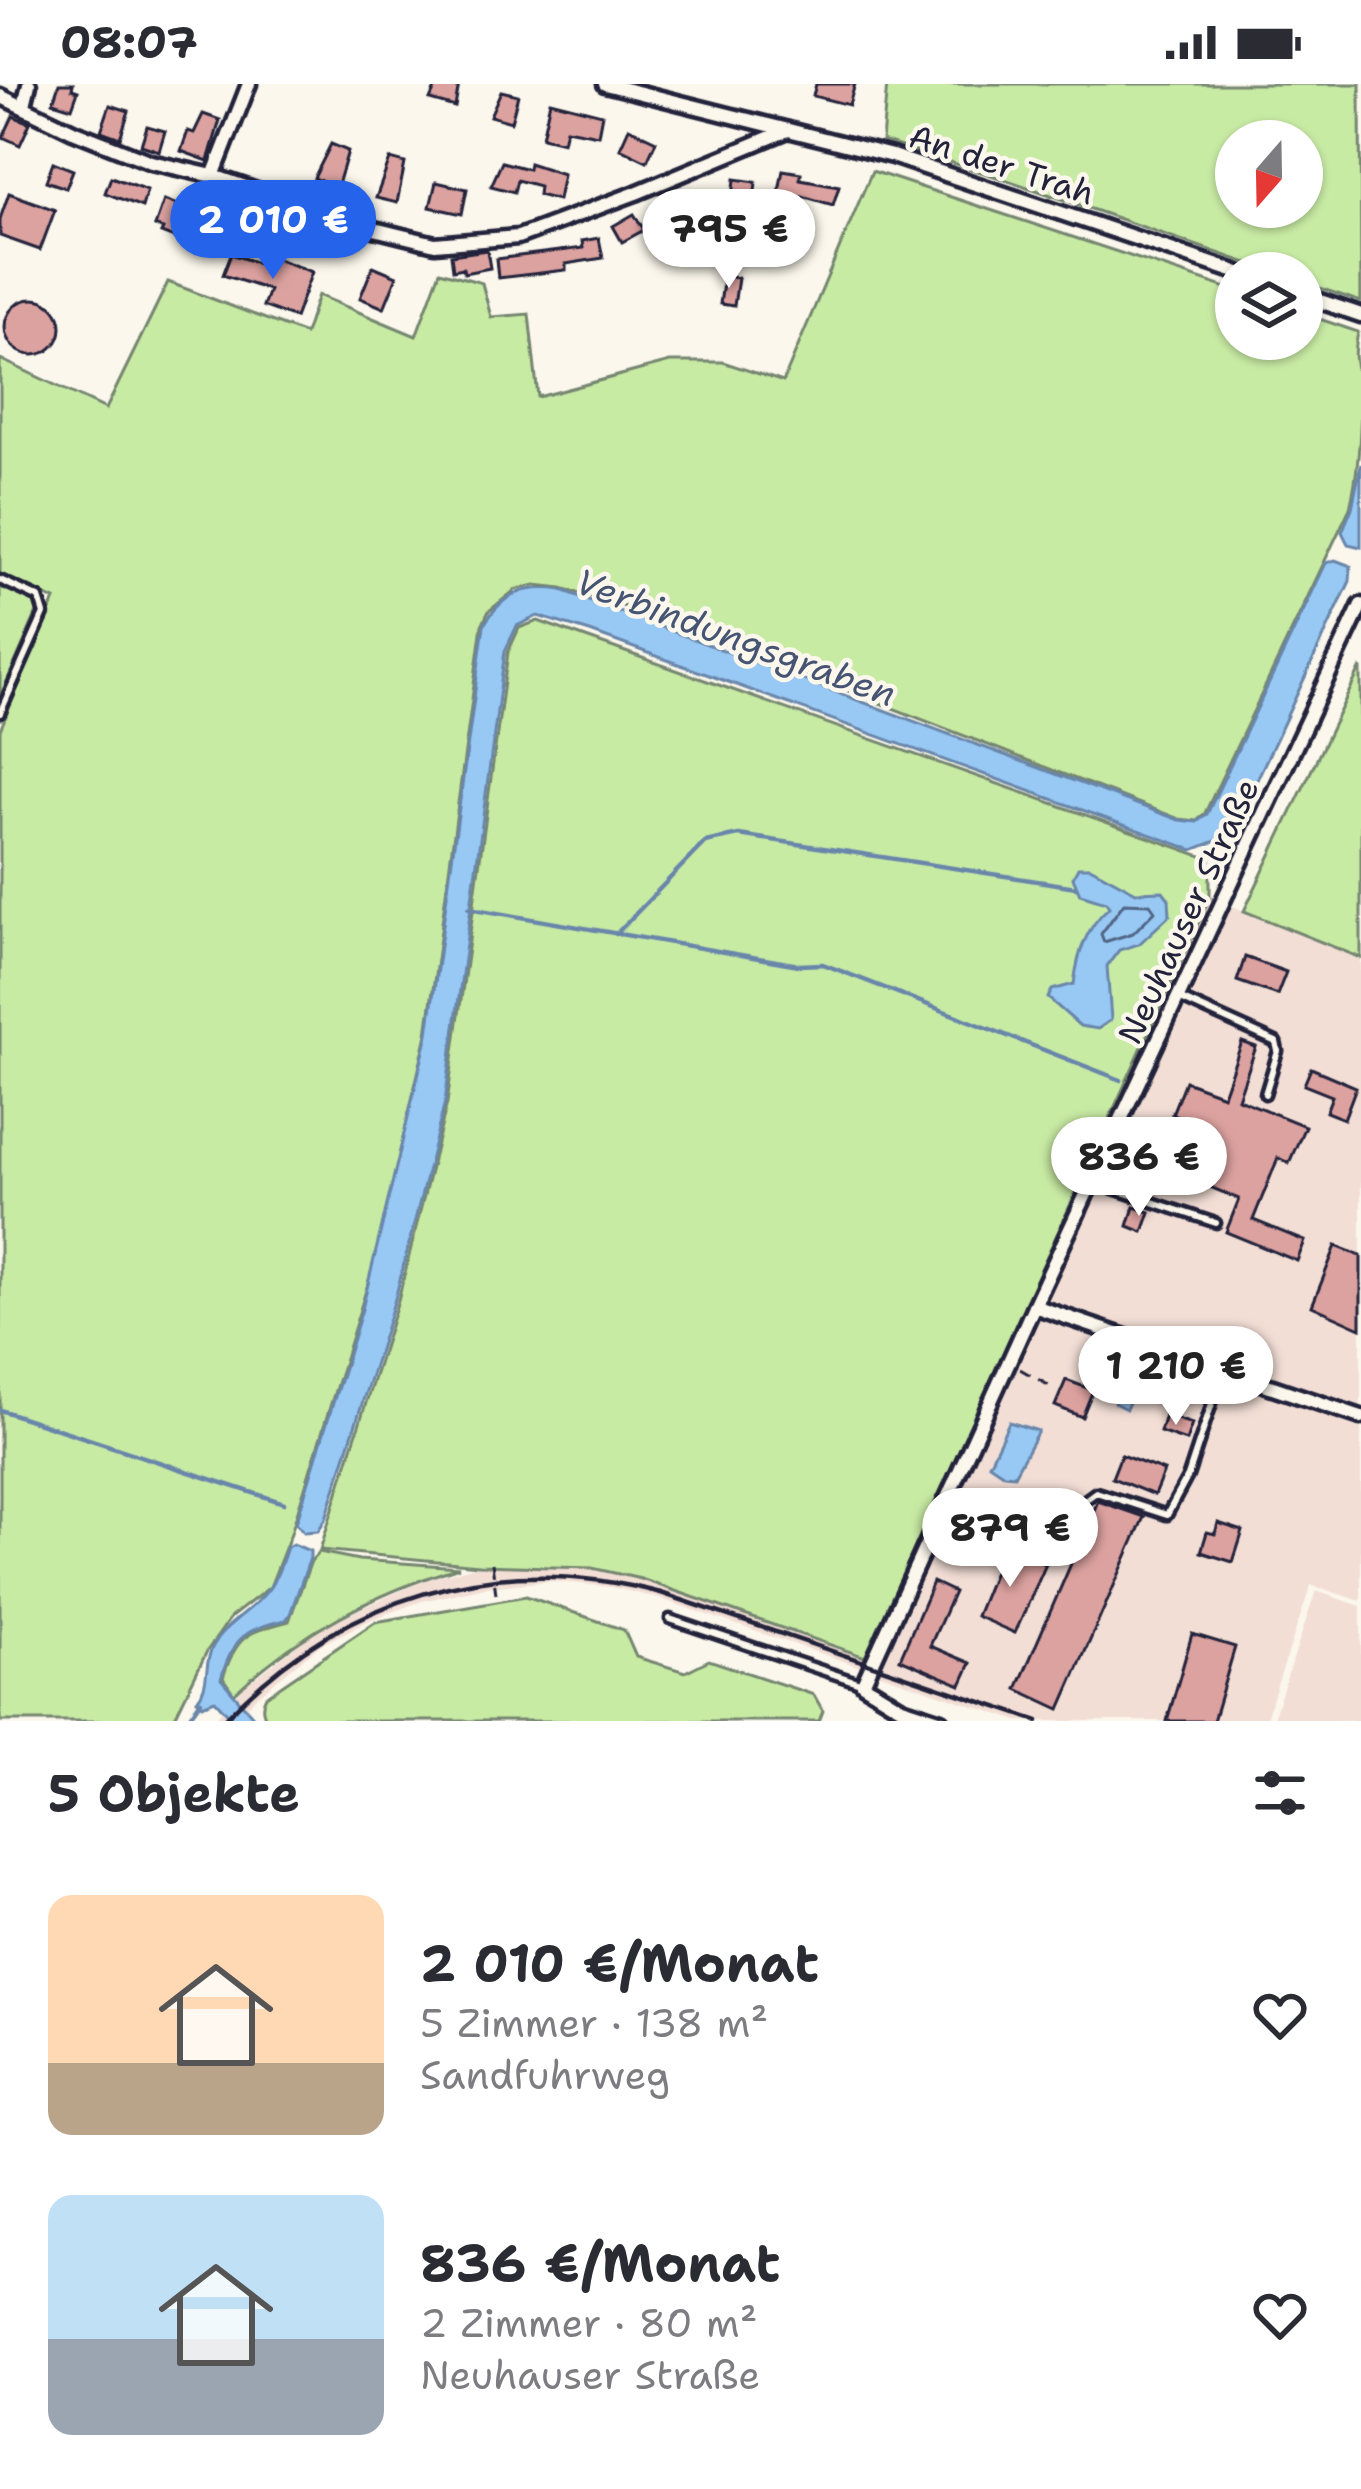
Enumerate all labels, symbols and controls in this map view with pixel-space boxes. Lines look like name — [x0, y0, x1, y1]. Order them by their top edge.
text: 08:07 — [60, 12, 198, 72]
street label: An der Trah — [903, 113, 1100, 216]
north arrow — [1215, 120, 1323, 228]
map controls — [1215, 120, 1323, 360]
pin: 2 010 € — [162, 180, 384, 282]
pin: 795 € — [645, 189, 813, 291]
text: 2 010 € — [197, 193, 349, 245]
text: 795 € — [669, 202, 789, 254]
button: layers — [1215, 252, 1323, 360]
water label: Verbindungsgraben — [569, 557, 903, 718]
street label: Neuhauser Straße — [1107, 771, 1270, 1051]
pin: 836 € — [1055, 1117, 1223, 1219]
text: 836 € — [1078, 1130, 1200, 1182]
pin: 1 210 € — [1065, 1326, 1287, 1428]
text: 1 210 € — [1105, 1339, 1247, 1391]
pin: 879 € — [926, 1488, 1094, 1590]
text: 879 € — [949, 1501, 1071, 1553]
text: 5 Objekte — [48, 1759, 300, 1827]
icon: filters — [1247, 1760, 1313, 1826]
text: 2 010 €/Monat — [420, 1929, 819, 1997]
icon: home — [144, 1943, 288, 2087]
icon: heart — [1247, 1982, 1313, 2048]
text: 5 Zimmer · 138 m² — [420, 1997, 768, 2049]
text: Sandfuhrweg — [420, 2049, 670, 2101]
text: 836 €/Monat — [420, 2229, 780, 2297]
icon: home — [144, 2243, 288, 2387]
icon: heart — [1247, 2282, 1313, 2348]
text: 2 Zimmer · 80 m² — [420, 2297, 757, 2349]
text: Neuhauser Straße — [420, 2349, 760, 2401]

